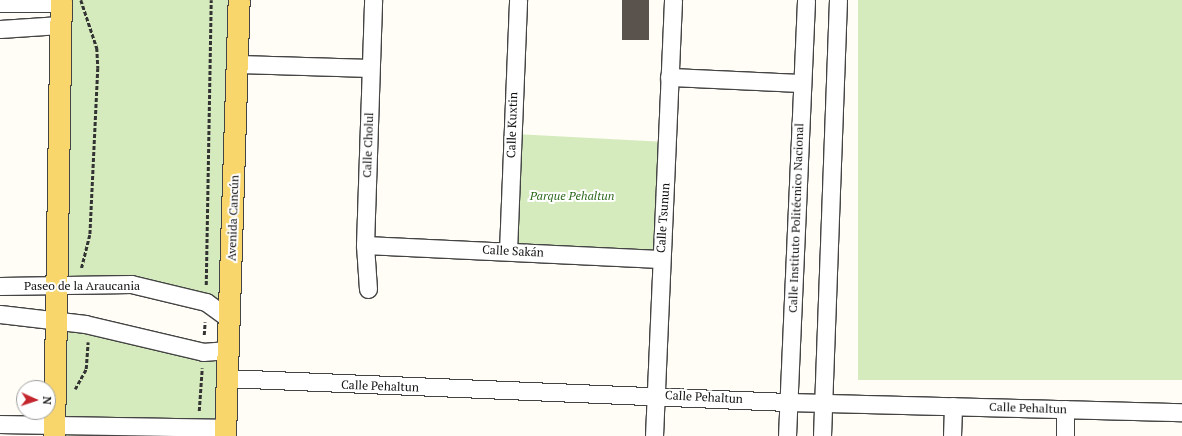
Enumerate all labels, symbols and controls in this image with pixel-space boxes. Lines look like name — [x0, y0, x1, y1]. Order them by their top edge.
street label: Calle Kuxtin — [504, 92, 520, 158]
street label: Calle Cholul — [360, 112, 376, 178]
street label: Calle Instituto Politécnico Nacional — [785, 123, 807, 313]
street label: Avenida Cancún — [224, 175, 242, 261]
street label: Calle Tsunun — [653, 182, 673, 254]
park label: Parque Pehaltun — [530, 189, 614, 203]
street label: Calle Sakán — [482, 242, 544, 260]
street label: Paseo de la Araucania — [24, 279, 140, 293]
street label: Calle Pehaltun — [341, 377, 419, 395]
north arrow — [16, 380, 56, 420]
street label: Calle Pehaltun — [665, 388, 743, 406]
text: N — [40, 396, 54, 405]
street label: Calle Pehaltun — [989, 399, 1067, 417]

